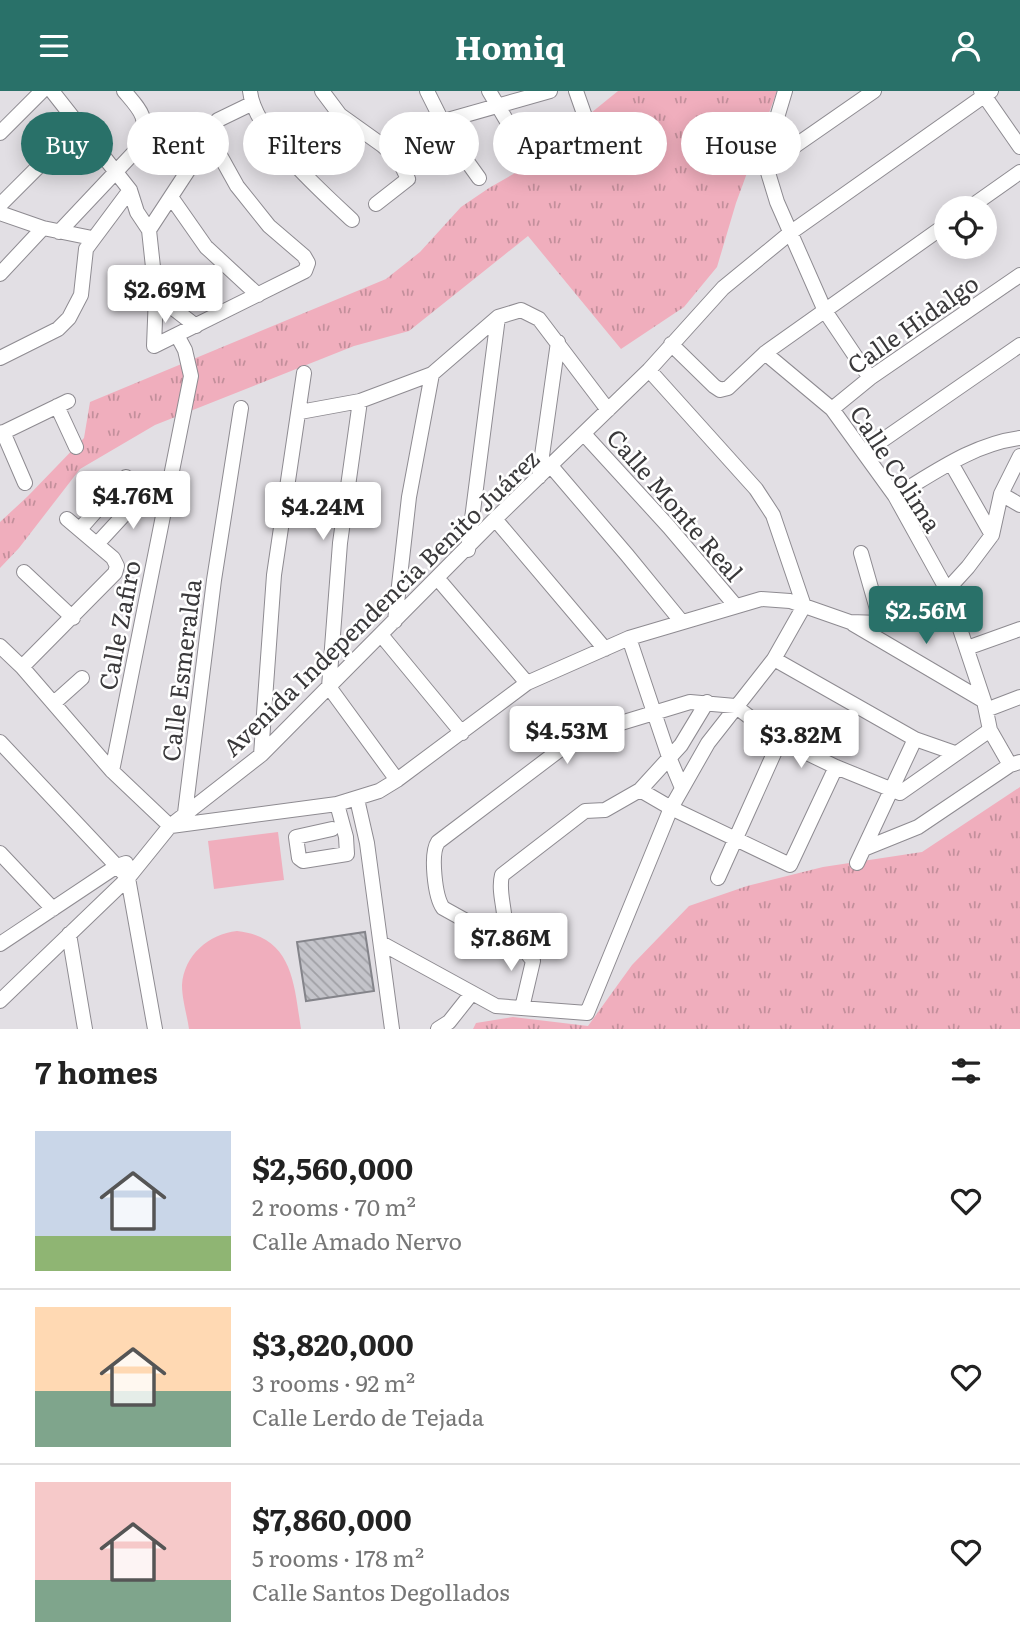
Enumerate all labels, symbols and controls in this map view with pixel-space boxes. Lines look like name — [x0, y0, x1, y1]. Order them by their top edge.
text: Homiq — [455, 22, 565, 70]
icon: menu — [35, 27, 73, 65]
icon: person — [947, 27, 985, 65]
chip: Buy — [21, 112, 113, 175]
chip: Rent — [127, 112, 229, 175]
chip: Filters — [243, 112, 365, 175]
chip: New — [379, 112, 479, 175]
chip: Apartment — [493, 112, 667, 175]
chip: House — [681, 112, 801, 175]
map controls — [934, 196, 997, 259]
button: locate — [934, 196, 997, 259]
pin: $2.69M — [108, 265, 222, 325]
street label: Calle Hidalgo — [839, 265, 985, 381]
text: $2.69M — [124, 271, 206, 305]
street label: Calle Colima — [843, 398, 951, 539]
street label: Calle Monte Real — [600, 420, 752, 588]
street label: Avenida Independencia Benito Juárez — [214, 441, 546, 763]
pin: $4.76M — [76, 471, 190, 531]
text: $4.76M — [92, 477, 174, 511]
pin: $4.24M — [266, 483, 380, 542]
text: $4.24M — [281, 488, 365, 522]
street label: Calle Zafiro — [88, 557, 148, 693]
street label: Calle Esmeralda — [151, 577, 209, 763]
pin: $2.56M — [869, 587, 983, 646]
text: $2.56M — [885, 592, 967, 626]
pin: $4.53M — [510, 707, 624, 766]
pin: $3.82M — [744, 711, 858, 770]
text: $4.53M — [526, 712, 608, 746]
text: $3.82M — [760, 716, 842, 750]
pin: $7.86M — [454, 913, 568, 973]
text: $7.86M — [470, 919, 552, 953]
text: 7 homes — [35, 1049, 158, 1093]
icon: filters — [947, 1052, 985, 1090]
text: $2,560,000 — [252, 1145, 413, 1189]
icon: home — [91, 1159, 175, 1243]
icon: heart — [947, 1182, 985, 1220]
text: 2 rooms · 70 m² — [252, 1189, 416, 1223]
text: Calle Amado Nervo — [252, 1223, 462, 1257]
text: $3,820,000 — [252, 1321, 414, 1365]
icon: home — [91, 1335, 175, 1419]
icon: heart — [947, 1358, 985, 1396]
text: 3 rooms · 92 m² — [252, 1365, 415, 1399]
text: Calle Lerdo de Tejada — [252, 1399, 484, 1433]
text: $7,860,000 — [252, 1496, 412, 1540]
icon: home — [91, 1510, 175, 1594]
icon: heart — [947, 1533, 985, 1571]
text: 5 rooms · 178 m² — [252, 1540, 424, 1574]
text: Calle Santos Degollados — [252, 1574, 510, 1608]

